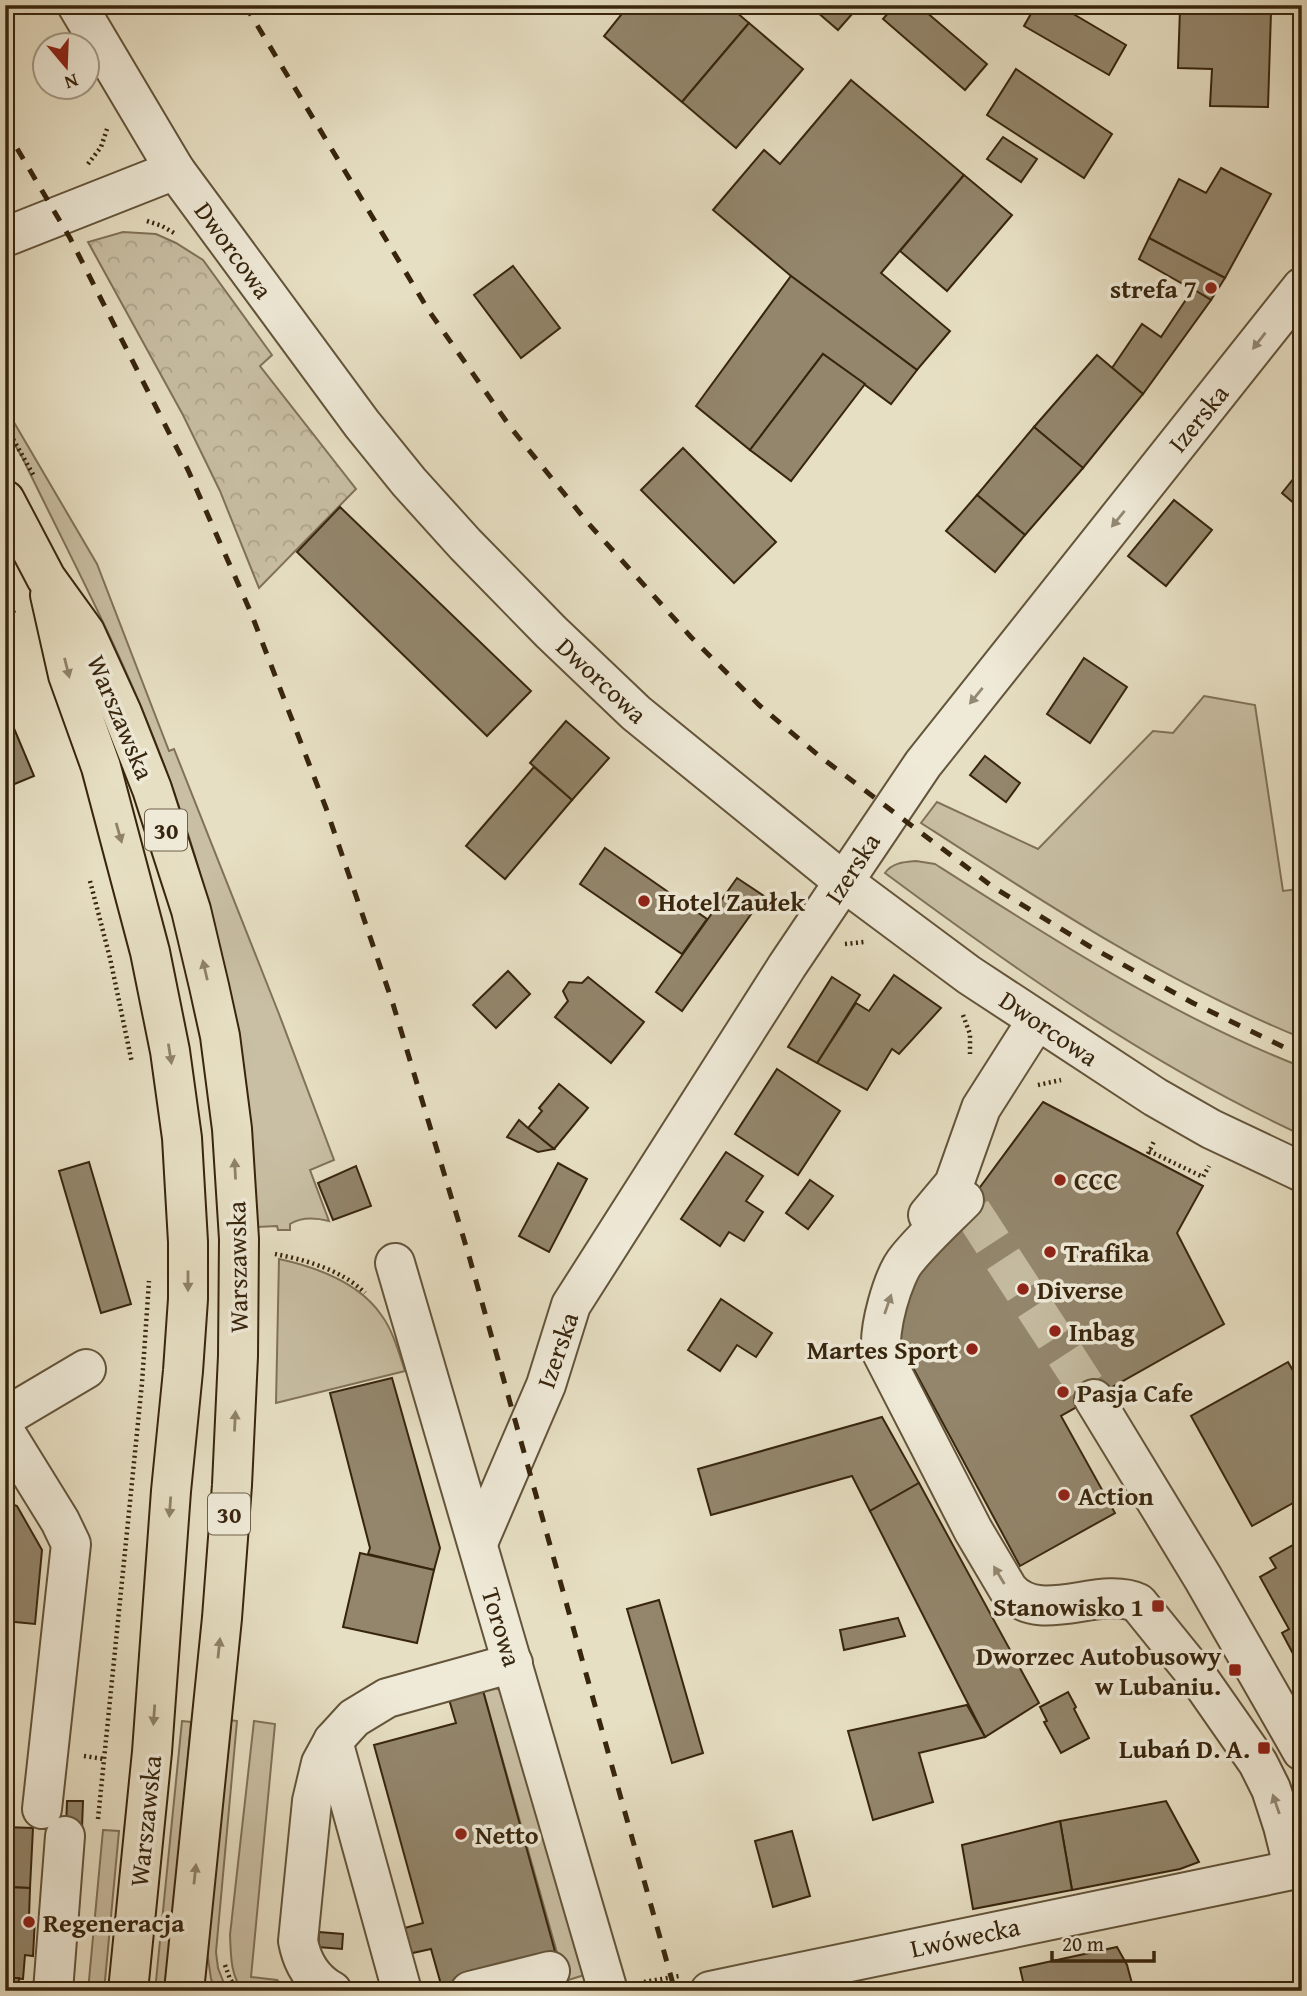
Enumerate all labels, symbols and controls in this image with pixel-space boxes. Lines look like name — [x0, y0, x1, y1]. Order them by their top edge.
north arrow — [32, 32, 102, 102]
text: N — [61, 67, 82, 97]
street label: Dworcowa — [185, 193, 283, 307]
place label: strefa 7 — [1110, 269, 1197, 308]
marker: strefa 7 — [1203, 280, 1219, 296]
one-way arrow — [1252, 331, 1267, 349]
street label: Izerska — [1158, 375, 1238, 461]
one-way arrow — [1110, 509, 1125, 527]
street label: Dworcowa — [548, 627, 657, 733]
street label: Warszawska — [77, 649, 165, 786]
one-way arrow — [62, 657, 73, 679]
one-way arrow — [968, 687, 983, 705]
road number: 30 — [145, 810, 187, 850]
one-way arrow — [115, 822, 125, 843]
street label: Izerska — [814, 824, 890, 911]
place label: Hotel Zaułek — [658, 882, 805, 921]
marker: Hotel Zaułek — [636, 893, 652, 909]
one-way arrow — [199, 959, 210, 981]
street label: Dworcowa — [992, 980, 1107, 1076]
one-way arrow — [165, 1043, 176, 1065]
one-way arrow — [229, 1158, 240, 1180]
place label: CCC — [1074, 1161, 1118, 1200]
marker: CCC — [1052, 1172, 1068, 1188]
street label: Warszawska — [216, 1200, 258, 1333]
place label: Trafika — [1064, 1233, 1150, 1272]
marker: Trafika — [1042, 1244, 1058, 1260]
one-way arrow — [182, 1270, 194, 1292]
place label: Diverse — [1037, 1270, 1124, 1309]
marker: Diverse — [1015, 1281, 1031, 1297]
one-way arrow — [883, 1294, 894, 1315]
street label: Izerska — [526, 1306, 588, 1393]
place label: Inbag — [1069, 1312, 1135, 1351]
marker: Inbag — [1047, 1323, 1063, 1339]
place label: Martes Sport — [807, 1330, 958, 1369]
marker: Martes Sport — [964, 1341, 980, 1357]
place label: Pasja Cafe — [1077, 1373, 1194, 1412]
marker: Pasja Cafe — [1055, 1384, 1071, 1400]
one-way arrow — [229, 1410, 240, 1432]
place label: Action — [1078, 1476, 1154, 1515]
marker: Action — [1056, 1487, 1072, 1503]
road number: 30 — [208, 1494, 250, 1534]
one-way arrow — [164, 1497, 175, 1519]
one-way arrow — [993, 1565, 1005, 1584]
street label: Torowa — [472, 1583, 533, 1672]
place label: Stanowisko 1 — [993, 1587, 1144, 1626]
marker: Stanowisko 1 — [1150, 1598, 1166, 1614]
place label: Dworzec Autobusowy w Lubaniu. — [976, 1636, 1222, 1705]
one-way arrow — [214, 1637, 225, 1659]
marker: Dworzec Autobusowy w Lubaniu. — [1227, 1662, 1243, 1678]
one-way arrow — [149, 1704, 160, 1726]
place label: Lubań D. A. — [1119, 1729, 1250, 1768]
marker: Lubań D. A. — [1256, 1740, 1272, 1756]
street label: Warszawska — [119, 1753, 171, 1889]
one-way arrow — [1270, 1793, 1281, 1814]
place label: Netto — [475, 1815, 539, 1854]
marker: Netto — [453, 1826, 469, 1842]
one-way arrow — [190, 1863, 201, 1885]
place label: Regeneracja — [43, 1903, 185, 1942]
street label: Lwówecka — [907, 1906, 1024, 1968]
marker: Regeneracja — [21, 1914, 37, 1930]
scale bar — [1052, 1919, 1153, 1963]
text: 20 m — [1062, 1928, 1104, 1959]

